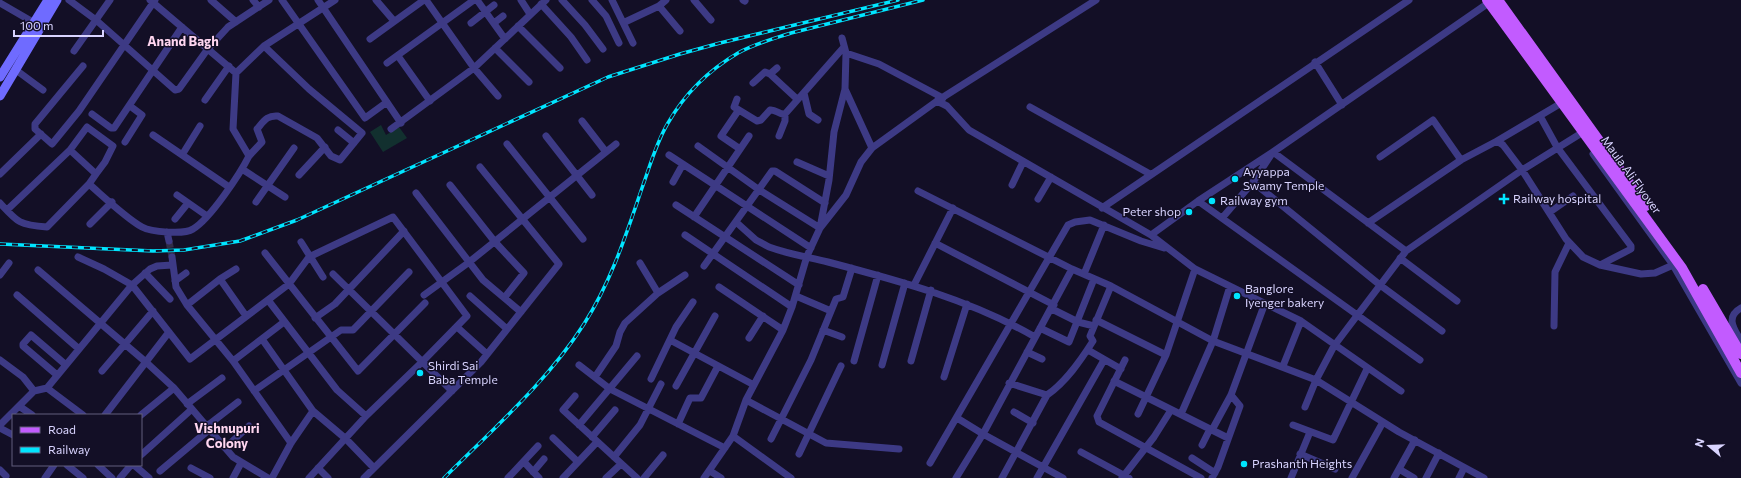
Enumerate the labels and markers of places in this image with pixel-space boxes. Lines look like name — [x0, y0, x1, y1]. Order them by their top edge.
place label: Ayyappa Swamy Temple — [1243, 164, 1324, 192]
marker: Ayyappa Swamy Temple — [1230, 174, 1240, 184]
place label: Railway hospital — [1513, 191, 1601, 205]
place label: Railway gym — [1220, 193, 1288, 207]
marker: Railway hospital — [1498, 193, 1510, 205]
marker: Railway gym — [1207, 196, 1217, 206]
place label: Peter shop — [1123, 204, 1181, 218]
marker: Peter shop — [1184, 207, 1194, 217]
place label: Banglore Iyenger bakery — [1245, 281, 1324, 309]
marker: Banglore Iyenger bakery — [1232, 291, 1242, 301]
place label: Shirdi Sai Baba Temple — [428, 358, 498, 386]
marker: Shirdi Sai Baba Temple — [415, 368, 425, 378]
place label: Prashanth Heights — [1252, 456, 1352, 470]
marker: Prashanth Heights — [1239, 459, 1249, 469]

